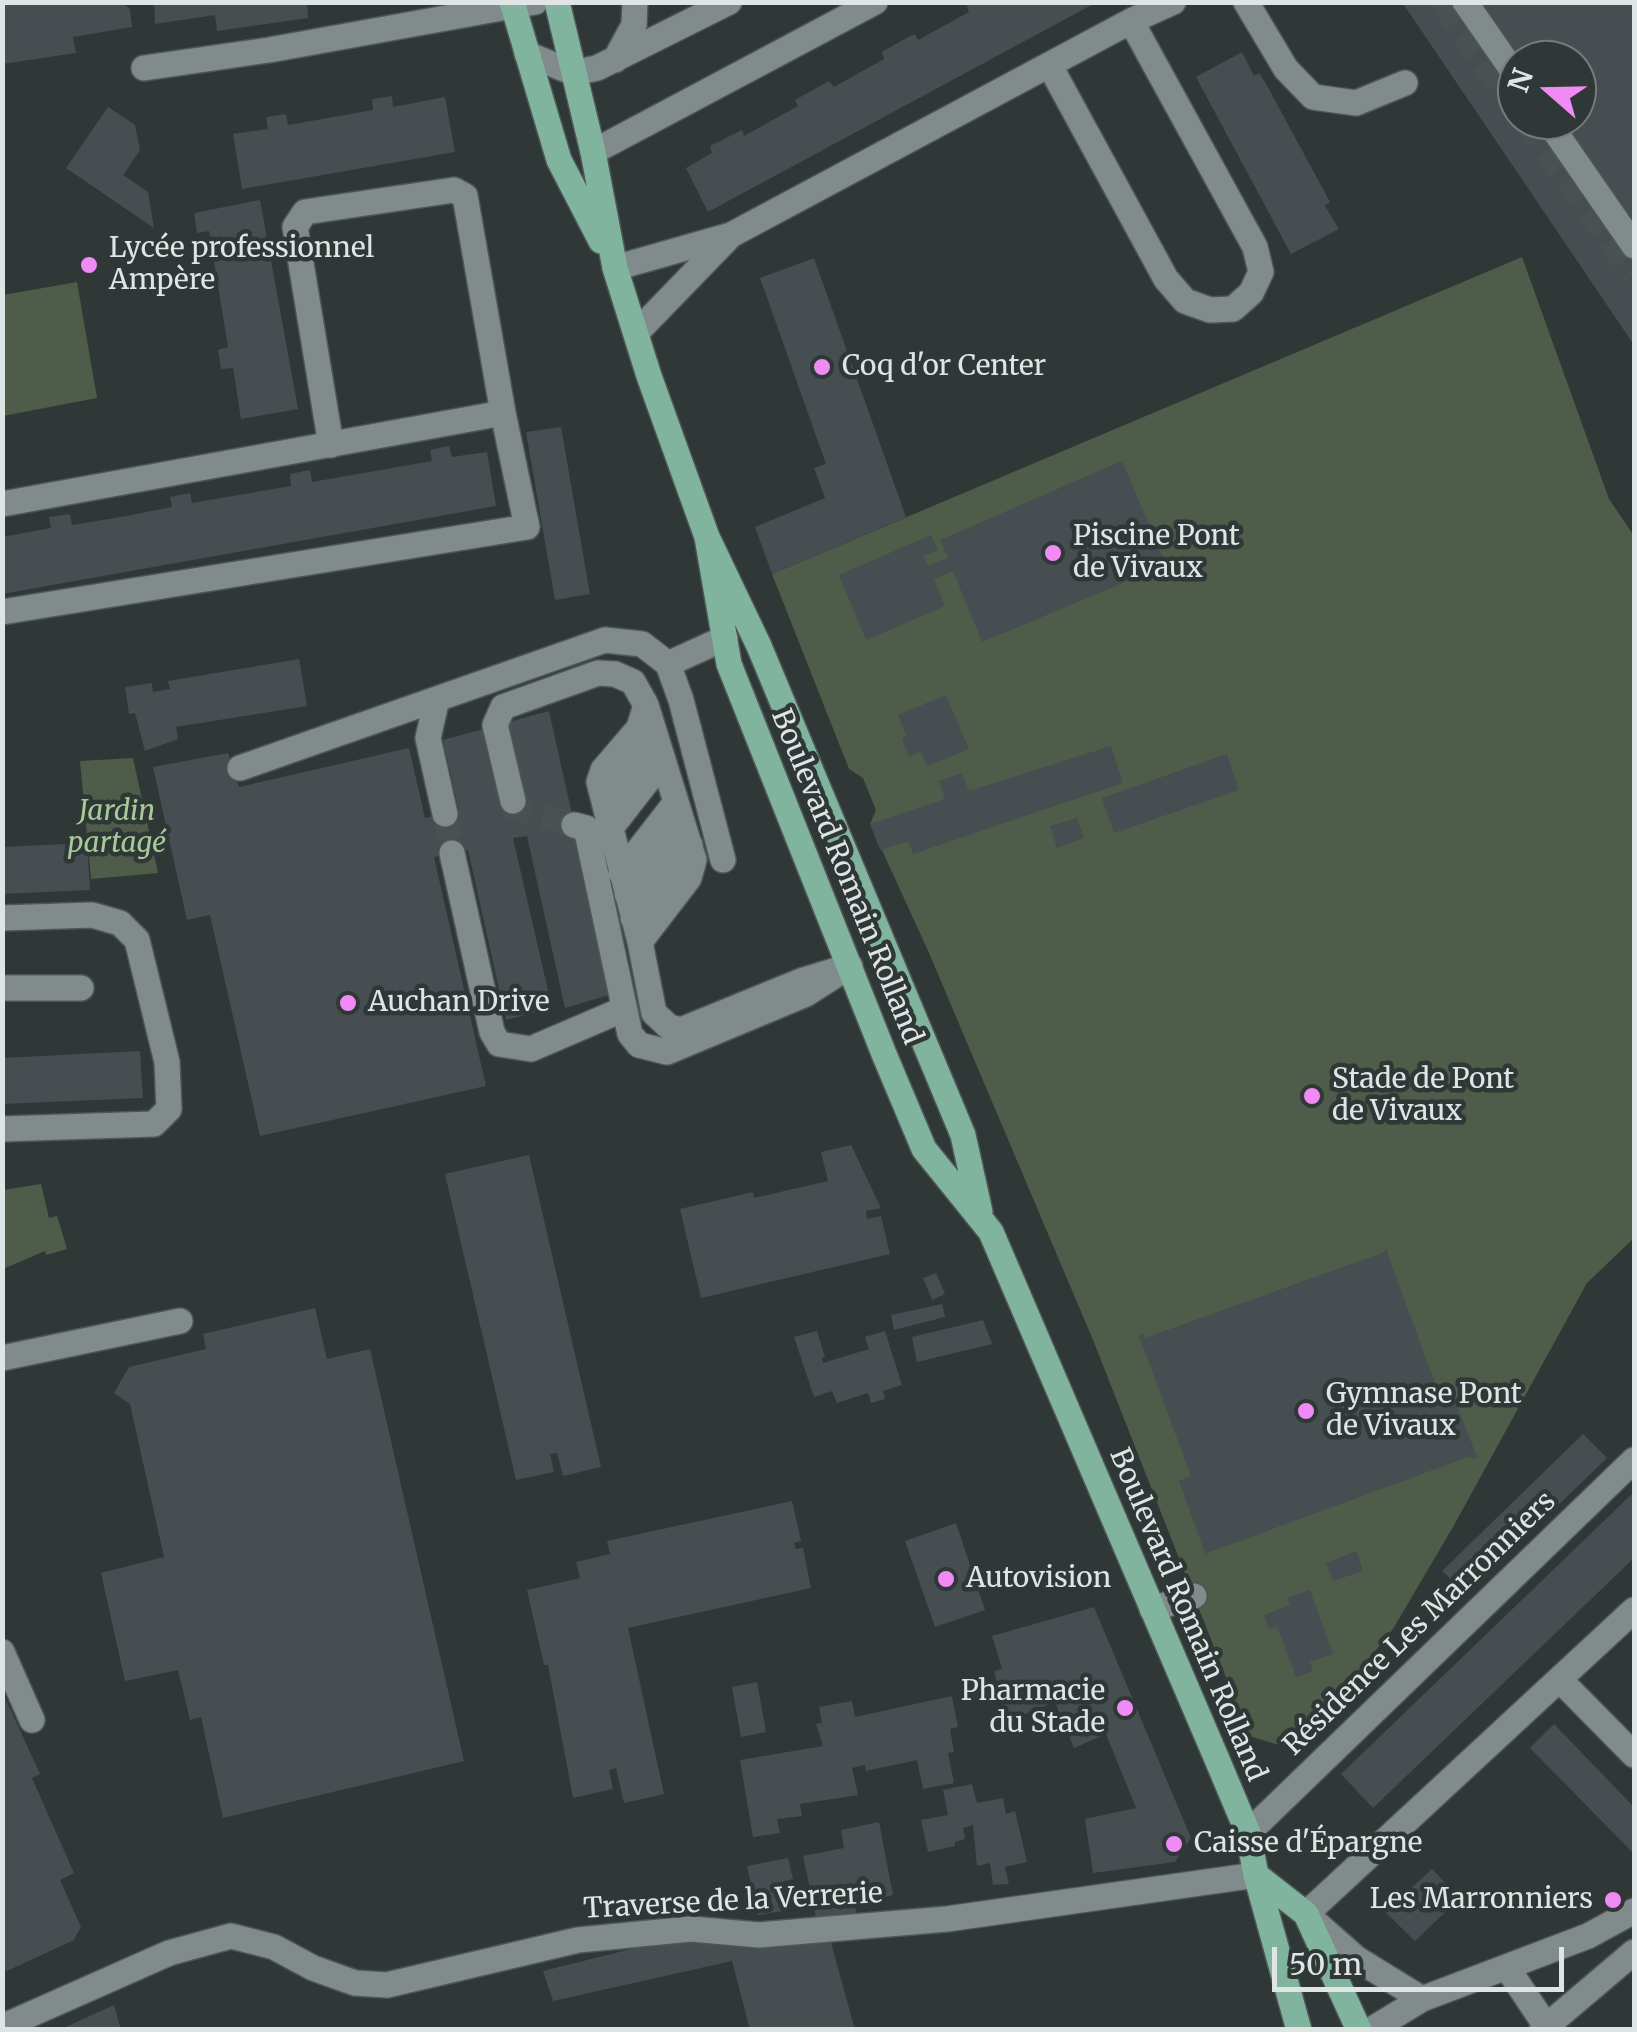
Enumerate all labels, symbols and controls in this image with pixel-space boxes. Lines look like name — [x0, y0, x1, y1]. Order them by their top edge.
north arrow — [1497, 40, 1597, 140]
text: N — [1500, 64, 1541, 97]
place label: Lycée professionnel Ampère — [109, 232, 374, 298]
marker: Lycée professionnel Ampère — [78, 254, 100, 276]
place label: Coq d'or Center — [842, 350, 1046, 384]
marker: Coq d'or Center — [811, 356, 833, 378]
place label: Piscine Pont de Vivaux — [1073, 520, 1240, 586]
marker: Piscine Pont de Vivaux — [1042, 542, 1064, 564]
street label: Boulevard Romain Rolland — [763, 704, 929, 1050]
park label: Jardin partagé — [68, 795, 166, 861]
place label: Auchan Drive — [368, 986, 550, 1020]
marker: Auchan Drive — [337, 992, 359, 1014]
place label: Stade de Pont de Vivaux — [1332, 1063, 1514, 1129]
marker: Stade de Pont de Vivaux — [1301, 1085, 1323, 1107]
place label: Gymnase Pont de Vivaux — [1326, 1378, 1522, 1444]
marker: Gymnase Pont de Vivaux — [1295, 1400, 1317, 1422]
street label: Boulevard Romain Rolland — [1101, 1443, 1273, 1787]
street label: Résidence Les Marronniers — [1277, 1485, 1563, 1763]
place label: Autovision — [966, 1562, 1111, 1596]
marker: Autovision — [935, 1568, 957, 1590]
place label: Pharmacie du Stade — [961, 1675, 1105, 1741]
marker: Pharmacie du Stade — [1114, 1697, 1136, 1719]
place label: Caisse d'Épargne — [1194, 1827, 1422, 1861]
marker: Caisse d'Épargne — [1163, 1833, 1185, 1855]
street label: Traverse de la Verrerie — [582, 1877, 884, 1927]
place label: Les Marronniers — [1370, 1883, 1593, 1917]
marker: Les Marronniers — [1602, 1889, 1624, 1911]
scale bar — [1277, 1927, 1570, 1989]
text: 50 m — [1289, 1945, 1362, 1983]

